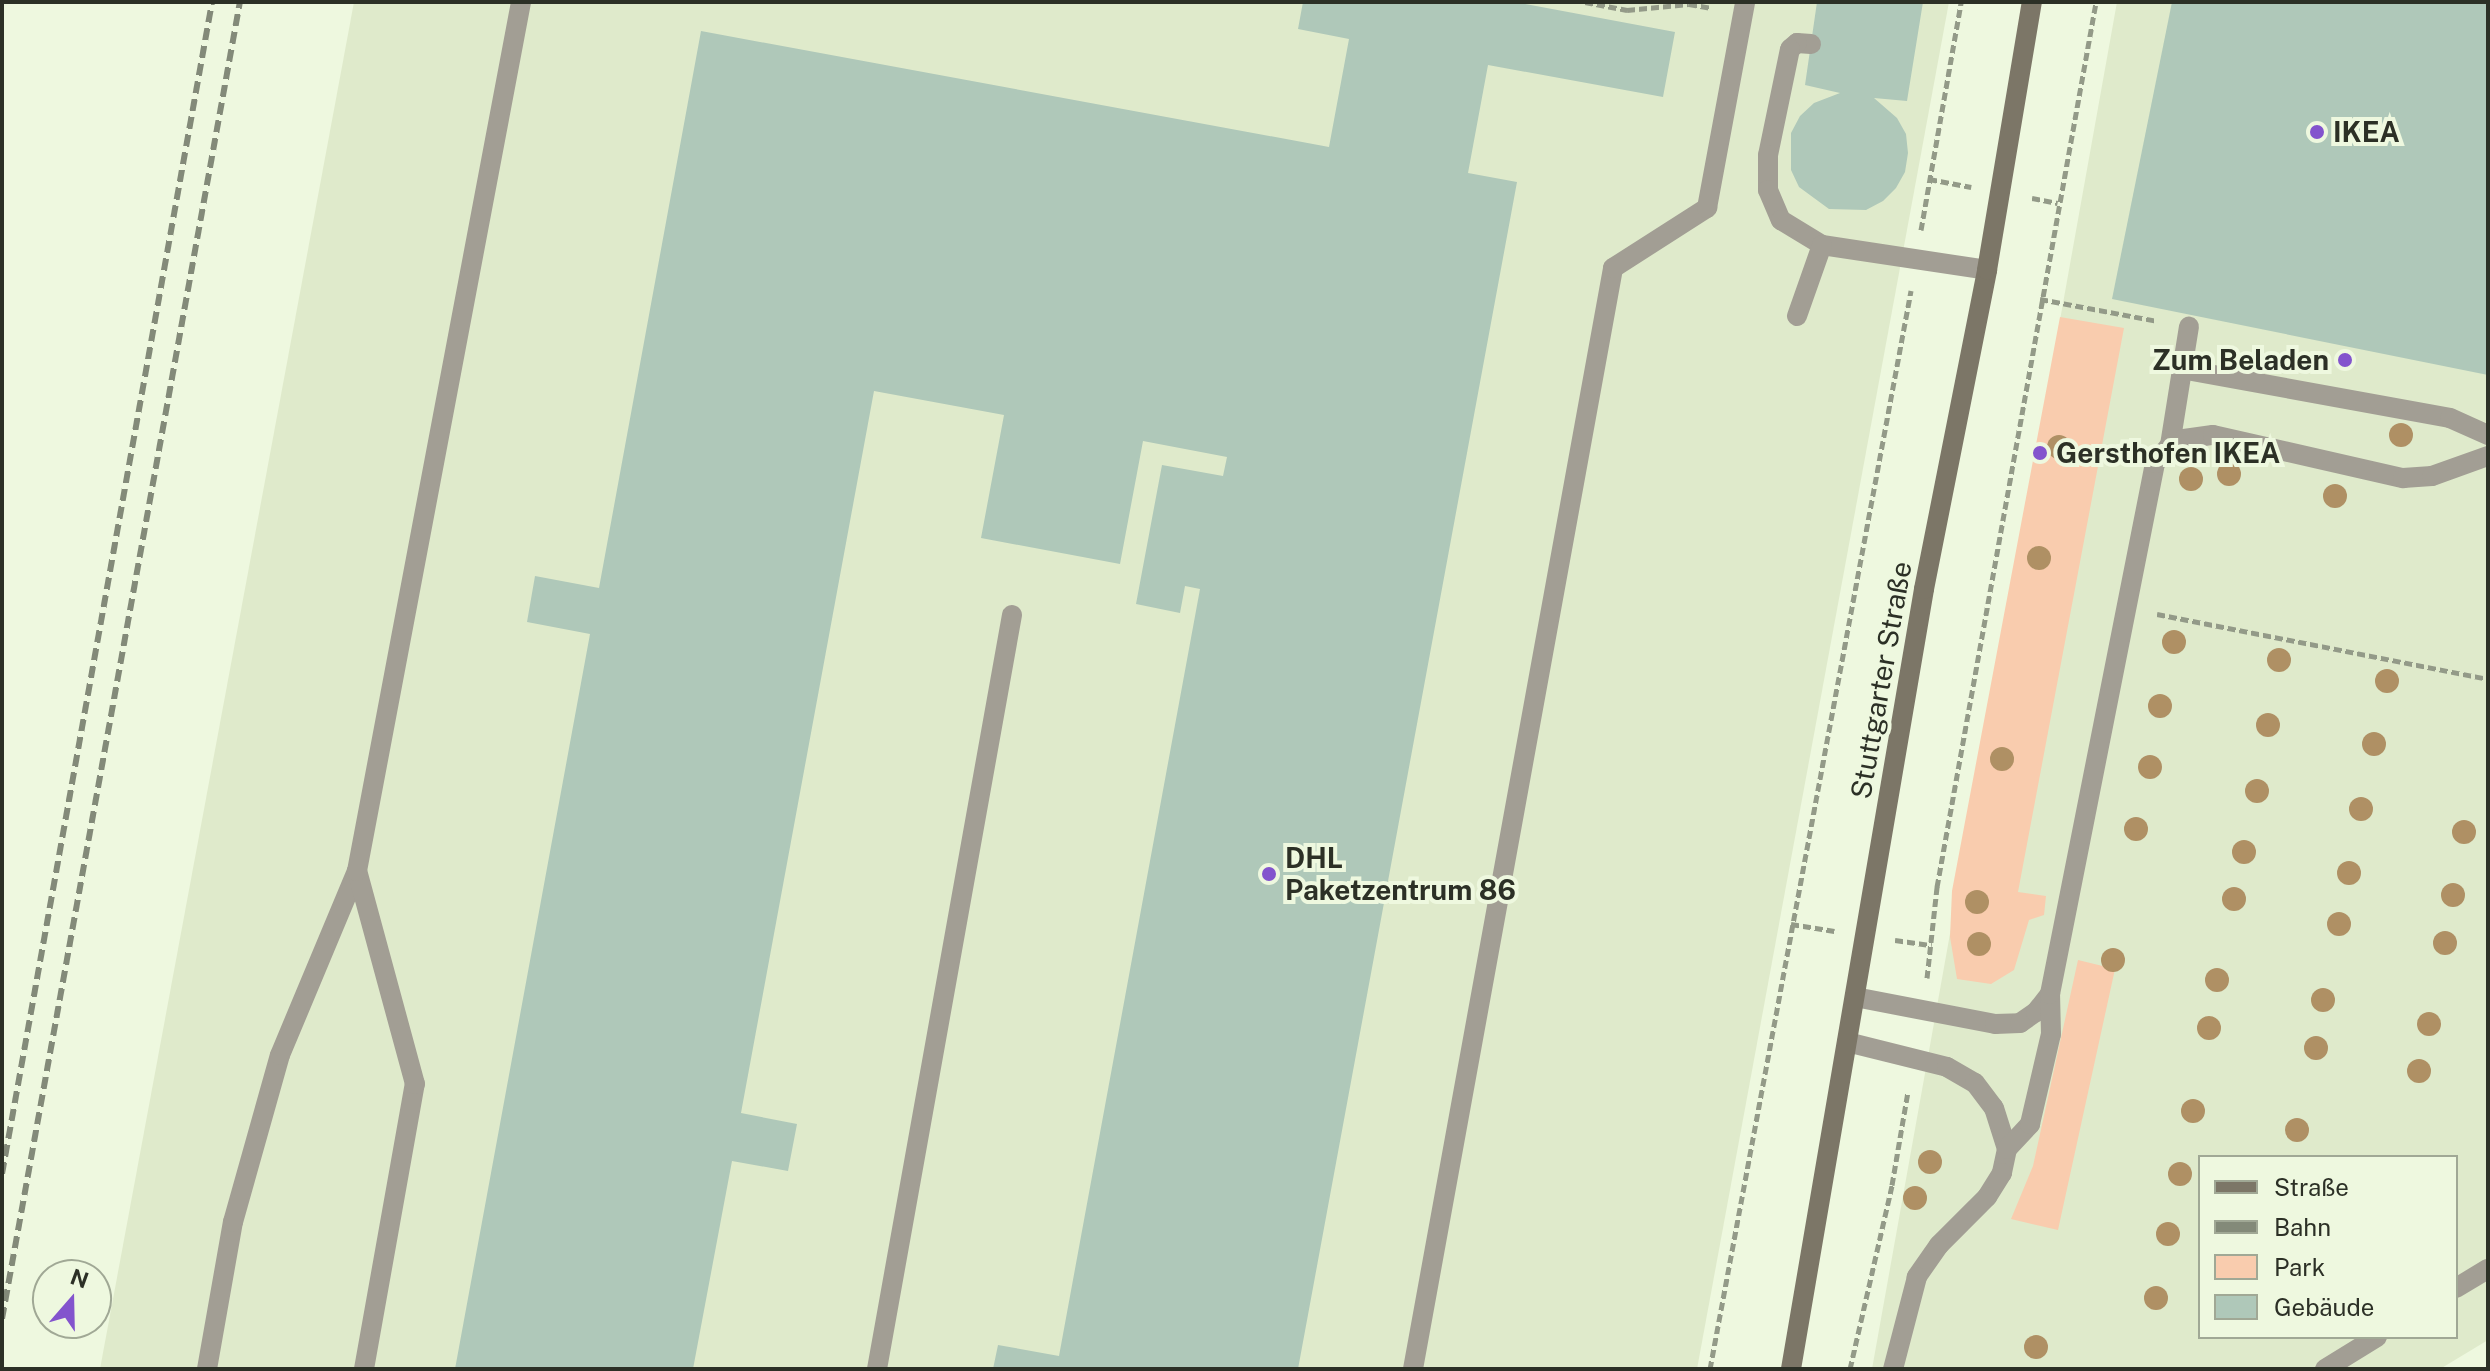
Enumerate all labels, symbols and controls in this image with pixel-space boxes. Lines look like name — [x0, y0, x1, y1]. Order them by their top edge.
place label: IKEA — [2333, 115, 2400, 149]
marker: IKEA — [2308, 123, 2326, 141]
place label: Zum Beladen — [2152, 343, 2329, 377]
marker: Zum Beladen — [2336, 351, 2354, 369]
place label: Gersthofen IKEA — [2056, 436, 2280, 470]
marker: Gersthofen IKEA — [2031, 444, 2049, 462]
street label: Stuttgarter Straße — [1844, 559, 1918, 801]
place label: DHL Paketzentrum 86 — [1285, 841, 1516, 907]
marker: DHL Paketzentrum 86 — [1260, 865, 1278, 883]
legend — [2198, 1155, 2458, 1339]
text: Straße — [2274, 1173, 2349, 1201]
text: Bahn — [2274, 1213, 2331, 1241]
text: Park — [2274, 1253, 2325, 1281]
north arrow — [32, 1259, 112, 1339]
text: N — [67, 1263, 92, 1293]
text: Gebäude — [2274, 1293, 2374, 1321]

